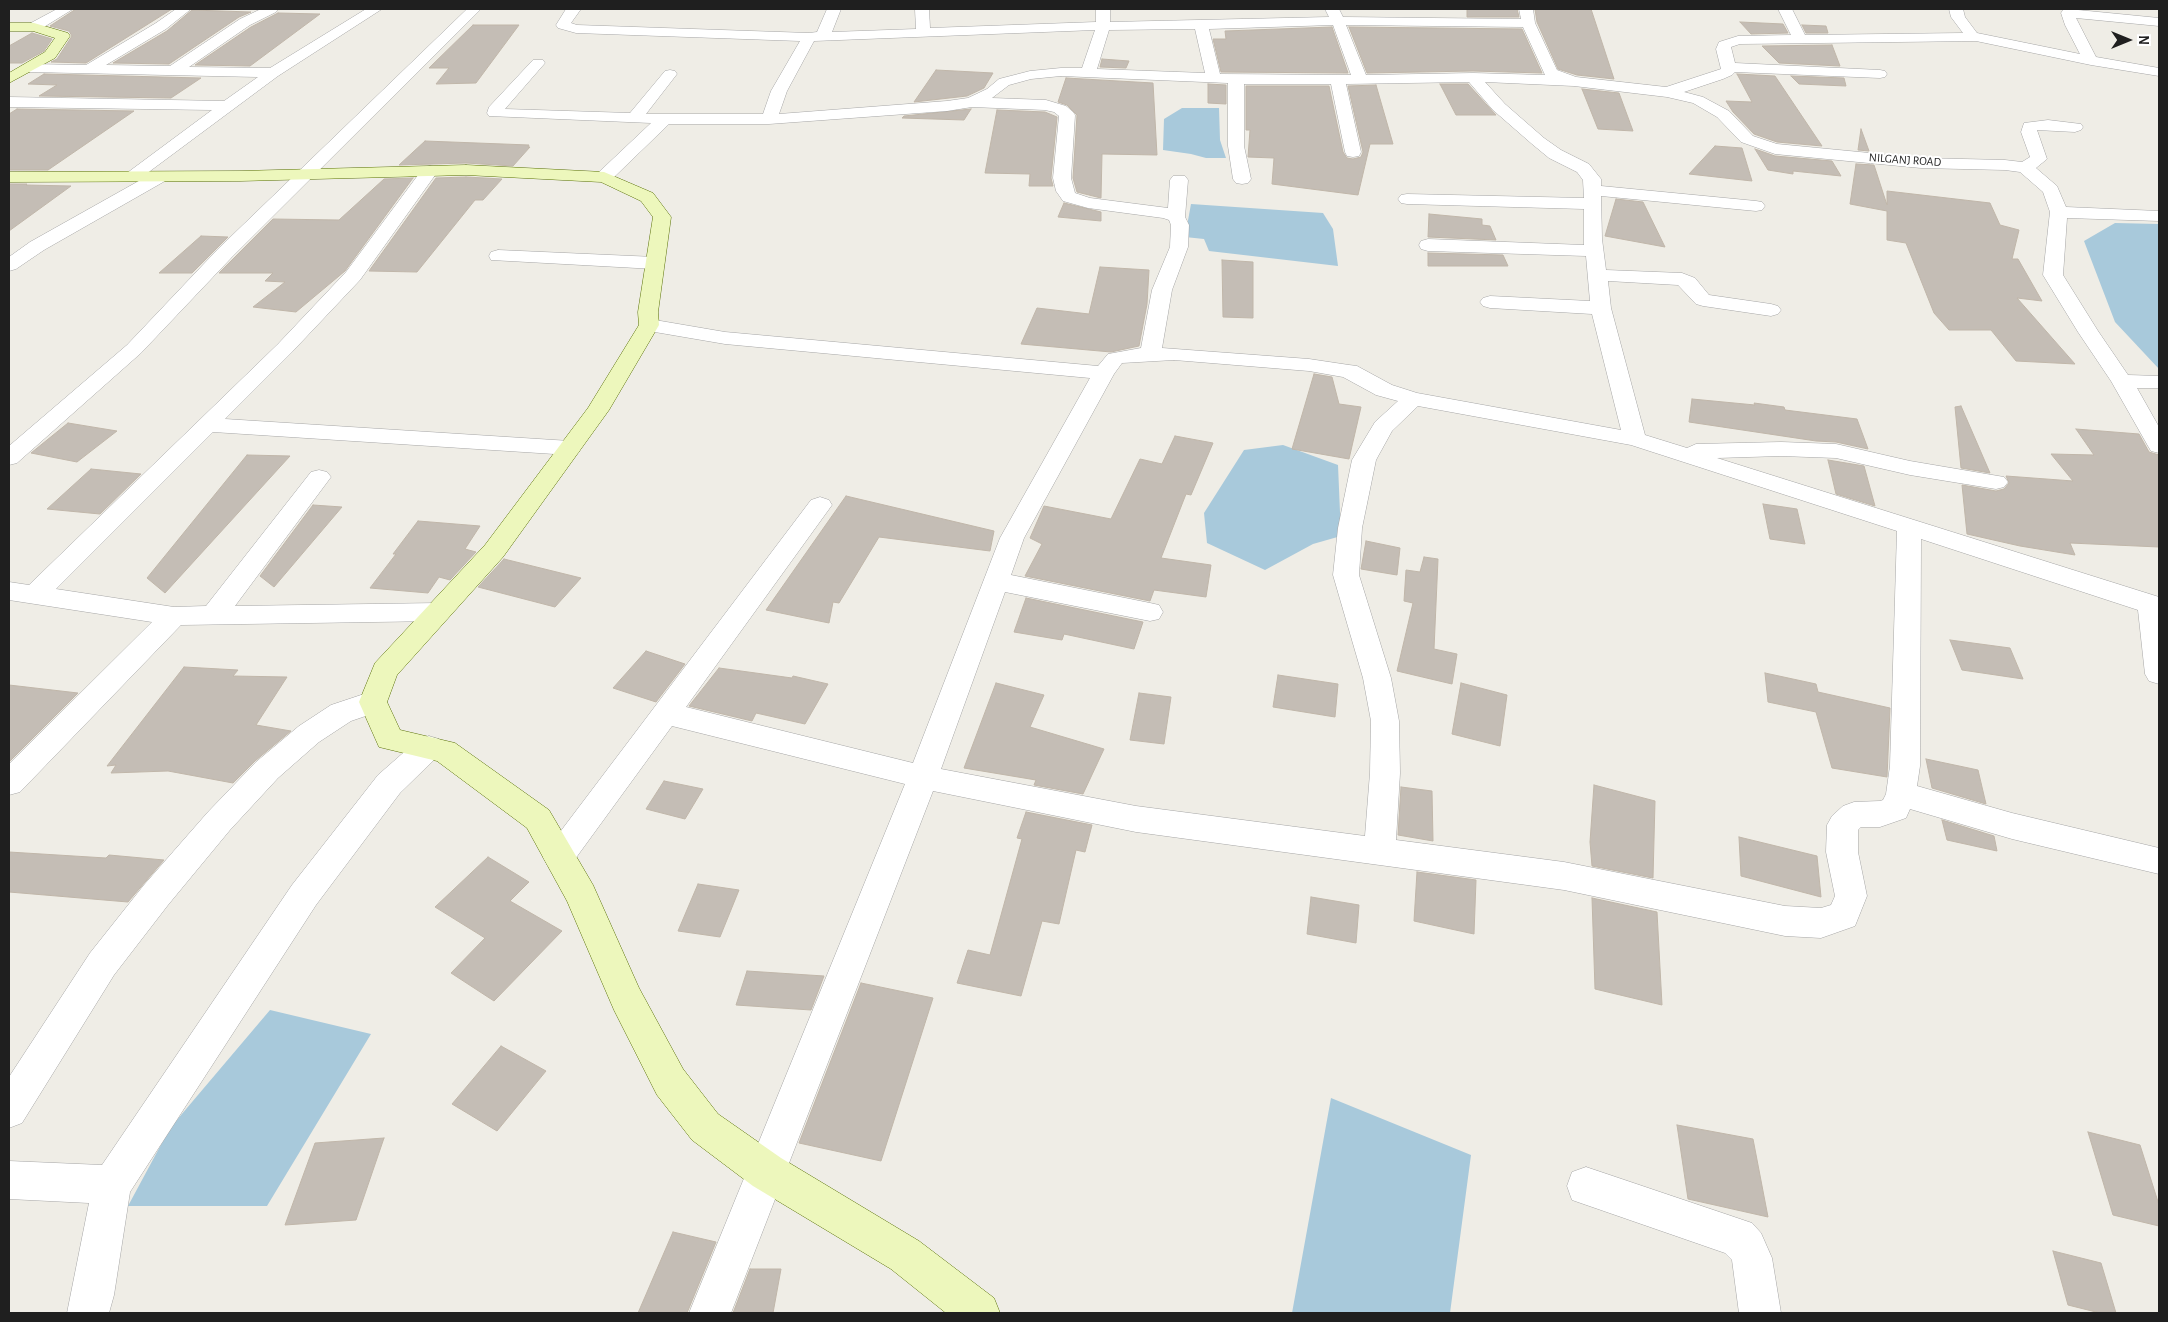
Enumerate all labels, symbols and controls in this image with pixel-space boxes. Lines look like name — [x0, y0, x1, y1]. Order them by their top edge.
north arrow — [2103, 15, 2153, 65]
text: N — [2136, 35, 2150, 45]
street label: NILGANJ ROAD — [1868, 150, 1942, 170]

